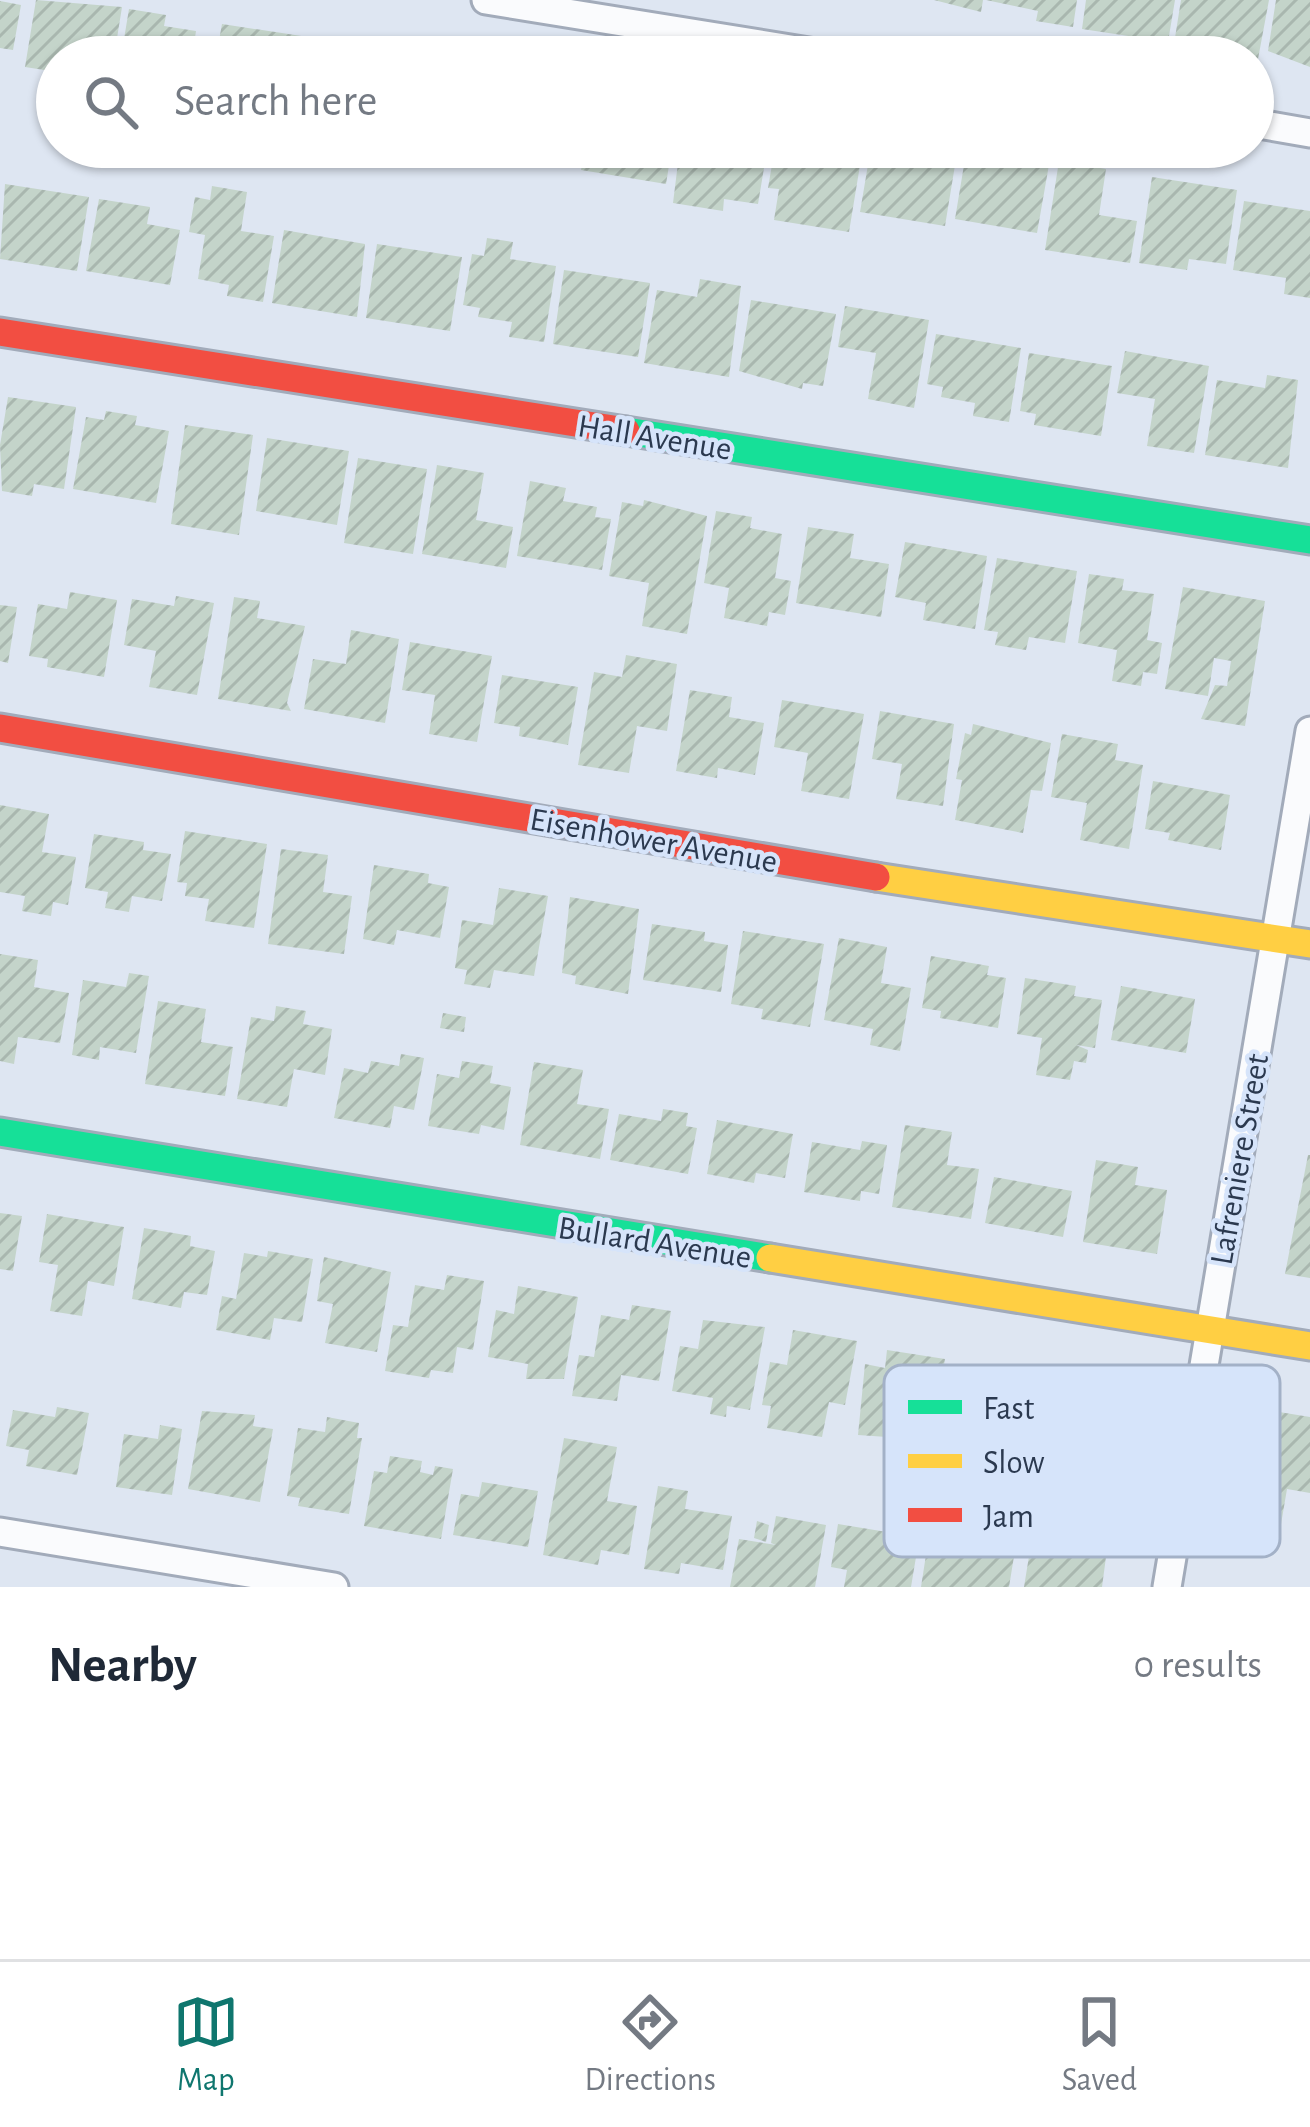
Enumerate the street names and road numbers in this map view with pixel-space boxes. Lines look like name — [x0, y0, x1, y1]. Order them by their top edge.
street label: Hall Avenue — [575, 410, 734, 467]
street label: Eisenhower Avenue — [527, 803, 780, 879]
street label: Lafreniere Street — [1206, 1051, 1275, 1268]
street label: Bullard Avenue — [556, 1212, 754, 1275]

